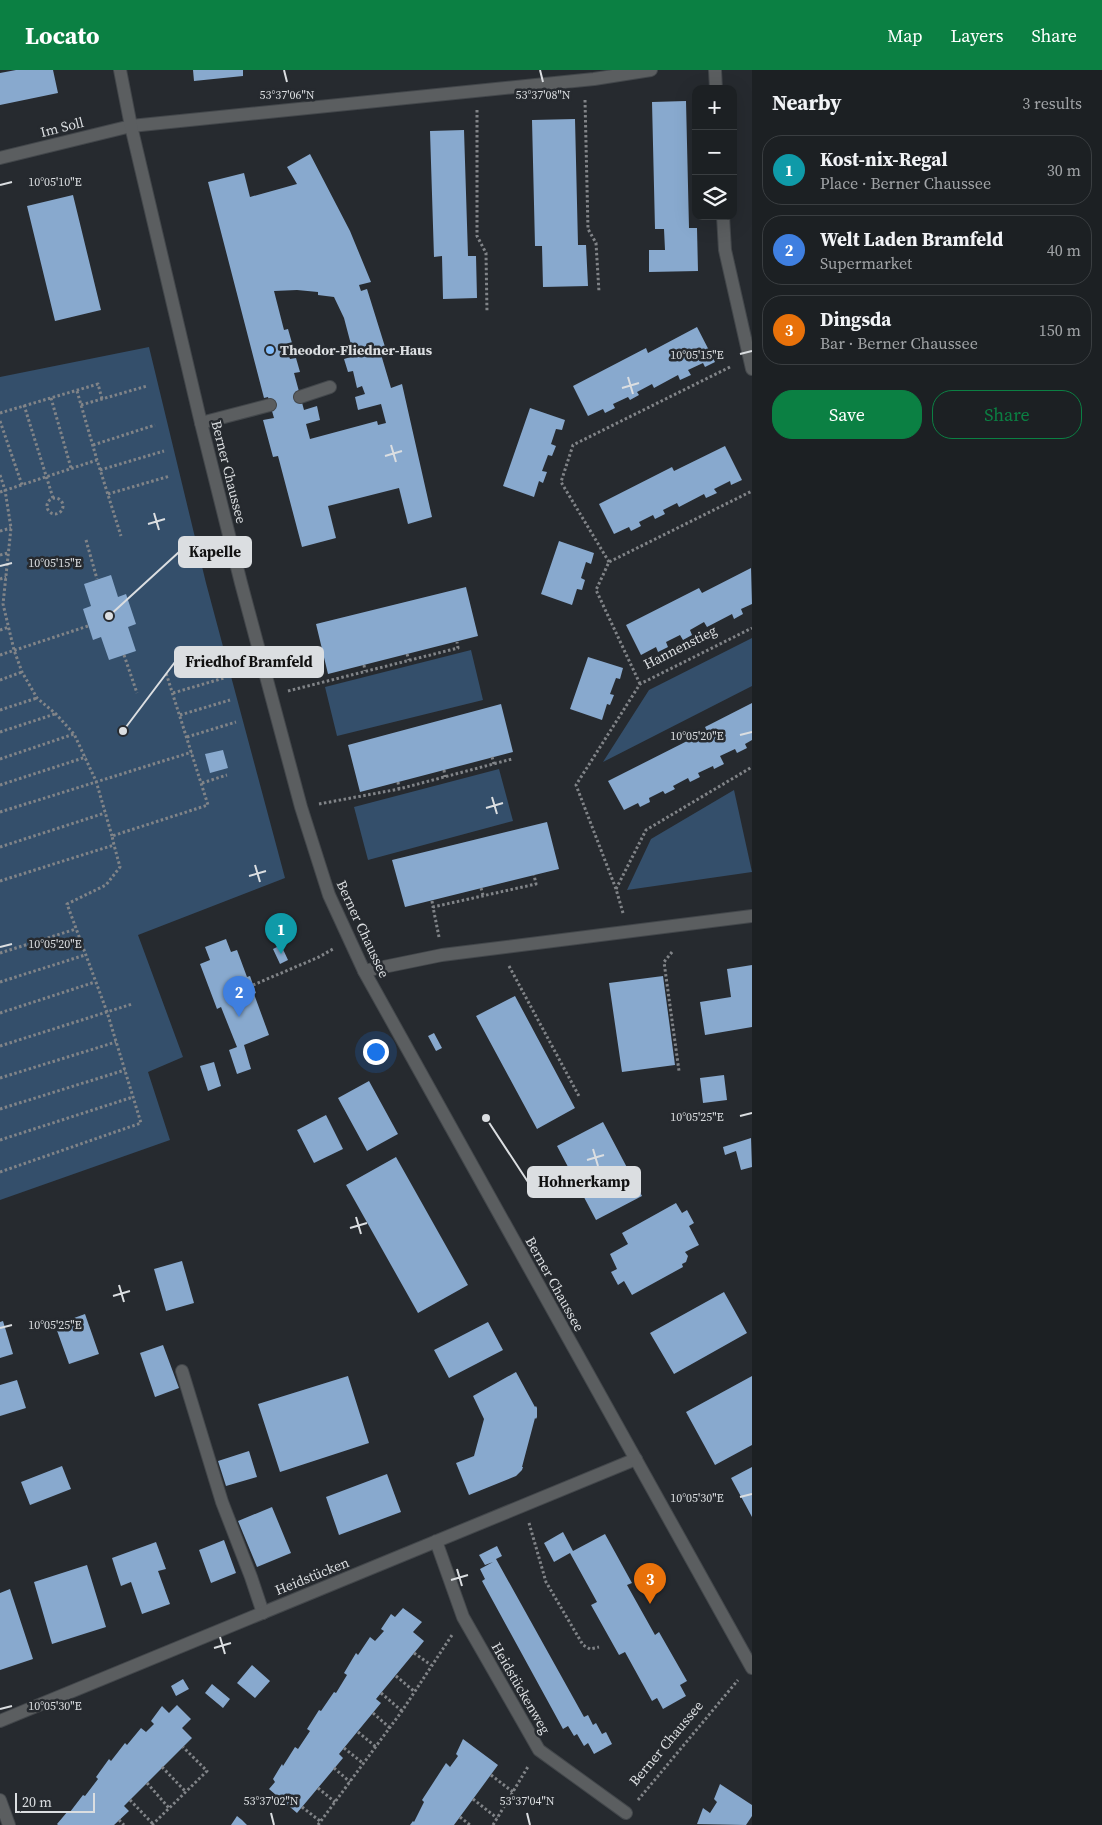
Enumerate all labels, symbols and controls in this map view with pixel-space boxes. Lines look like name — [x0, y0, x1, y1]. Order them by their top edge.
text: Locato — [25, 19, 100, 52]
text: Map — [887, 23, 922, 48]
text: Layers — [950, 23, 1003, 48]
text: Share — [1031, 23, 1077, 48]
map controls — [692, 85, 737, 220]
button: + — [692, 85, 737, 130]
text: 53°37'06"N — [259, 87, 315, 103]
text: 53°37'08"N — [515, 87, 571, 103]
text: Nearby — [772, 88, 842, 117]
text: 3 results — [1022, 92, 1082, 114]
street label: Im Soll — [38, 112, 86, 142]
button: − — [692, 130, 737, 175]
text: Kost-nix-Regal — [820, 146, 948, 172]
text: 1 — [785, 159, 793, 181]
text: 30 m — [1047, 159, 1081, 181]
text: Place · Berner Chaussee — [820, 172, 991, 194]
text: 10°05'10"E — [28, 174, 82, 190]
button: layers — [692, 175, 737, 220]
text: Welt Laden Bramfeld — [820, 226, 1003, 252]
text: 2 — [785, 239, 793, 261]
text: 40 m — [1047, 239, 1081, 261]
text: Supermarket — [820, 252, 912, 274]
text: Dingsda — [820, 306, 891, 332]
text: 3 — [785, 319, 793, 341]
text: 150 m — [1039, 319, 1081, 341]
text: Bar · Berner Chaussee — [820, 332, 978, 354]
place label: Theodor-Fliedner-Haus — [280, 340, 433, 360]
marker: Theodor-Fliedner-Haus — [264, 344, 276, 356]
text: 10°05'15"E — [670, 347, 724, 363]
button: Save — [772, 390, 922, 439]
button: Share — [932, 390, 1082, 439]
street label: Berner Chaussee — [207, 418, 251, 526]
callout: Kapelle — [179, 537, 251, 567]
text: Kapelle — [189, 541, 241, 562]
text: 10°05'15"E — [28, 555, 82, 571]
street label: Hannenstieg — [640, 620, 720, 674]
callout: Friedhof Bramfeld — [175, 647, 323, 677]
text: Friedhof Bramfeld — [185, 651, 313, 672]
text: 10°05'20"E — [670, 728, 724, 744]
street label: Berner Chaussee — [332, 877, 394, 981]
pin: 1 — [265, 913, 297, 954]
text: 10°05'20"E — [28, 936, 82, 952]
pin: 2 — [223, 976, 255, 1017]
your location — [363, 1039, 389, 1065]
text: 10°05'25"E — [670, 1109, 724, 1125]
callout: Hohnerkamp — [528, 1167, 640, 1197]
text: Hohnerkamp — [538, 1171, 630, 1192]
street label: Berner Chaussee — [521, 1233, 589, 1335]
text: 10°05'25"E — [28, 1317, 82, 1333]
text: 10°05'30"E — [670, 1490, 724, 1506]
street label: Heidstücken — [272, 1552, 353, 1600]
pin: 3 — [634, 1563, 666, 1604]
street label: Heidstückenweg — [487, 1639, 555, 1737]
street label: Berner Chaussee — [624, 1696, 708, 1790]
text: 10°05'30"E — [28, 1698, 82, 1714]
scale bar — [15, 1790, 95, 1813]
text: 20 m — [22, 1792, 52, 1812]
text: 53°37'02"N — [243, 1793, 299, 1809]
text: 53°37'04"N — [499, 1793, 555, 1809]

